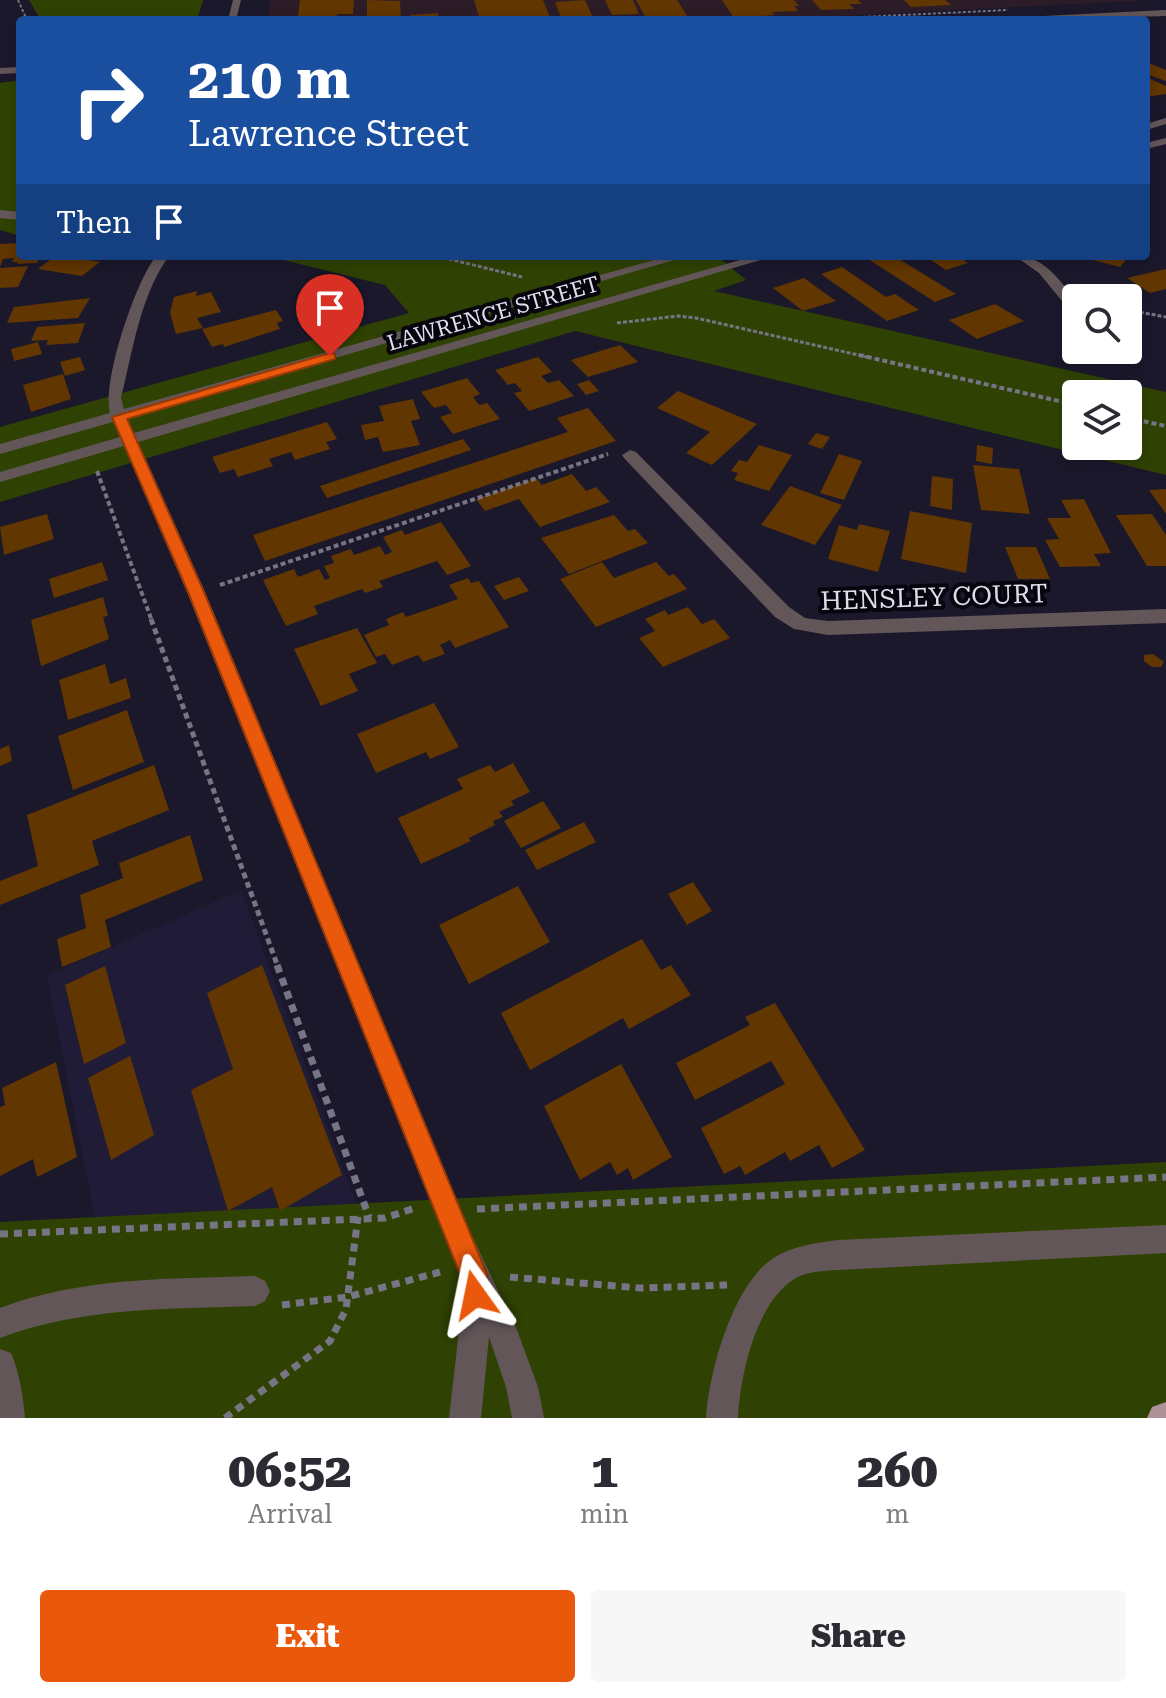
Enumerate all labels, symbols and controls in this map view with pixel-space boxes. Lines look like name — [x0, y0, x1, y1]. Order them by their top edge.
text: 210 m — [188, 46, 350, 112]
icon: right — [56, 48, 160, 152]
text: Lawrence Street — [188, 113, 469, 155]
icon: arrive — [147, 200, 191, 244]
text: Then — [56, 205, 131, 240]
street label: LAWRENCE STREET — [384, 271, 602, 356]
pin — [296, 274, 364, 356]
map controls — [1062, 284, 1142, 460]
button: search — [1062, 284, 1142, 364]
icon: arrive — [308, 286, 352, 330]
button: layers — [1062, 380, 1142, 460]
street label: HENSLEY COURT — [820, 578, 1048, 616]
position arrow — [433, 1253, 517, 1337]
text: 06:52 — [228, 1443, 352, 1499]
text: 1 — [591, 1443, 618, 1499]
text: 260 — [857, 1443, 938, 1499]
text: Arrival — [248, 1499, 332, 1529]
text: min — [580, 1499, 629, 1529]
text: m — [886, 1499, 909, 1529]
button: Exit — [40, 1590, 575, 1682]
button: Share — [591, 1590, 1126, 1682]

